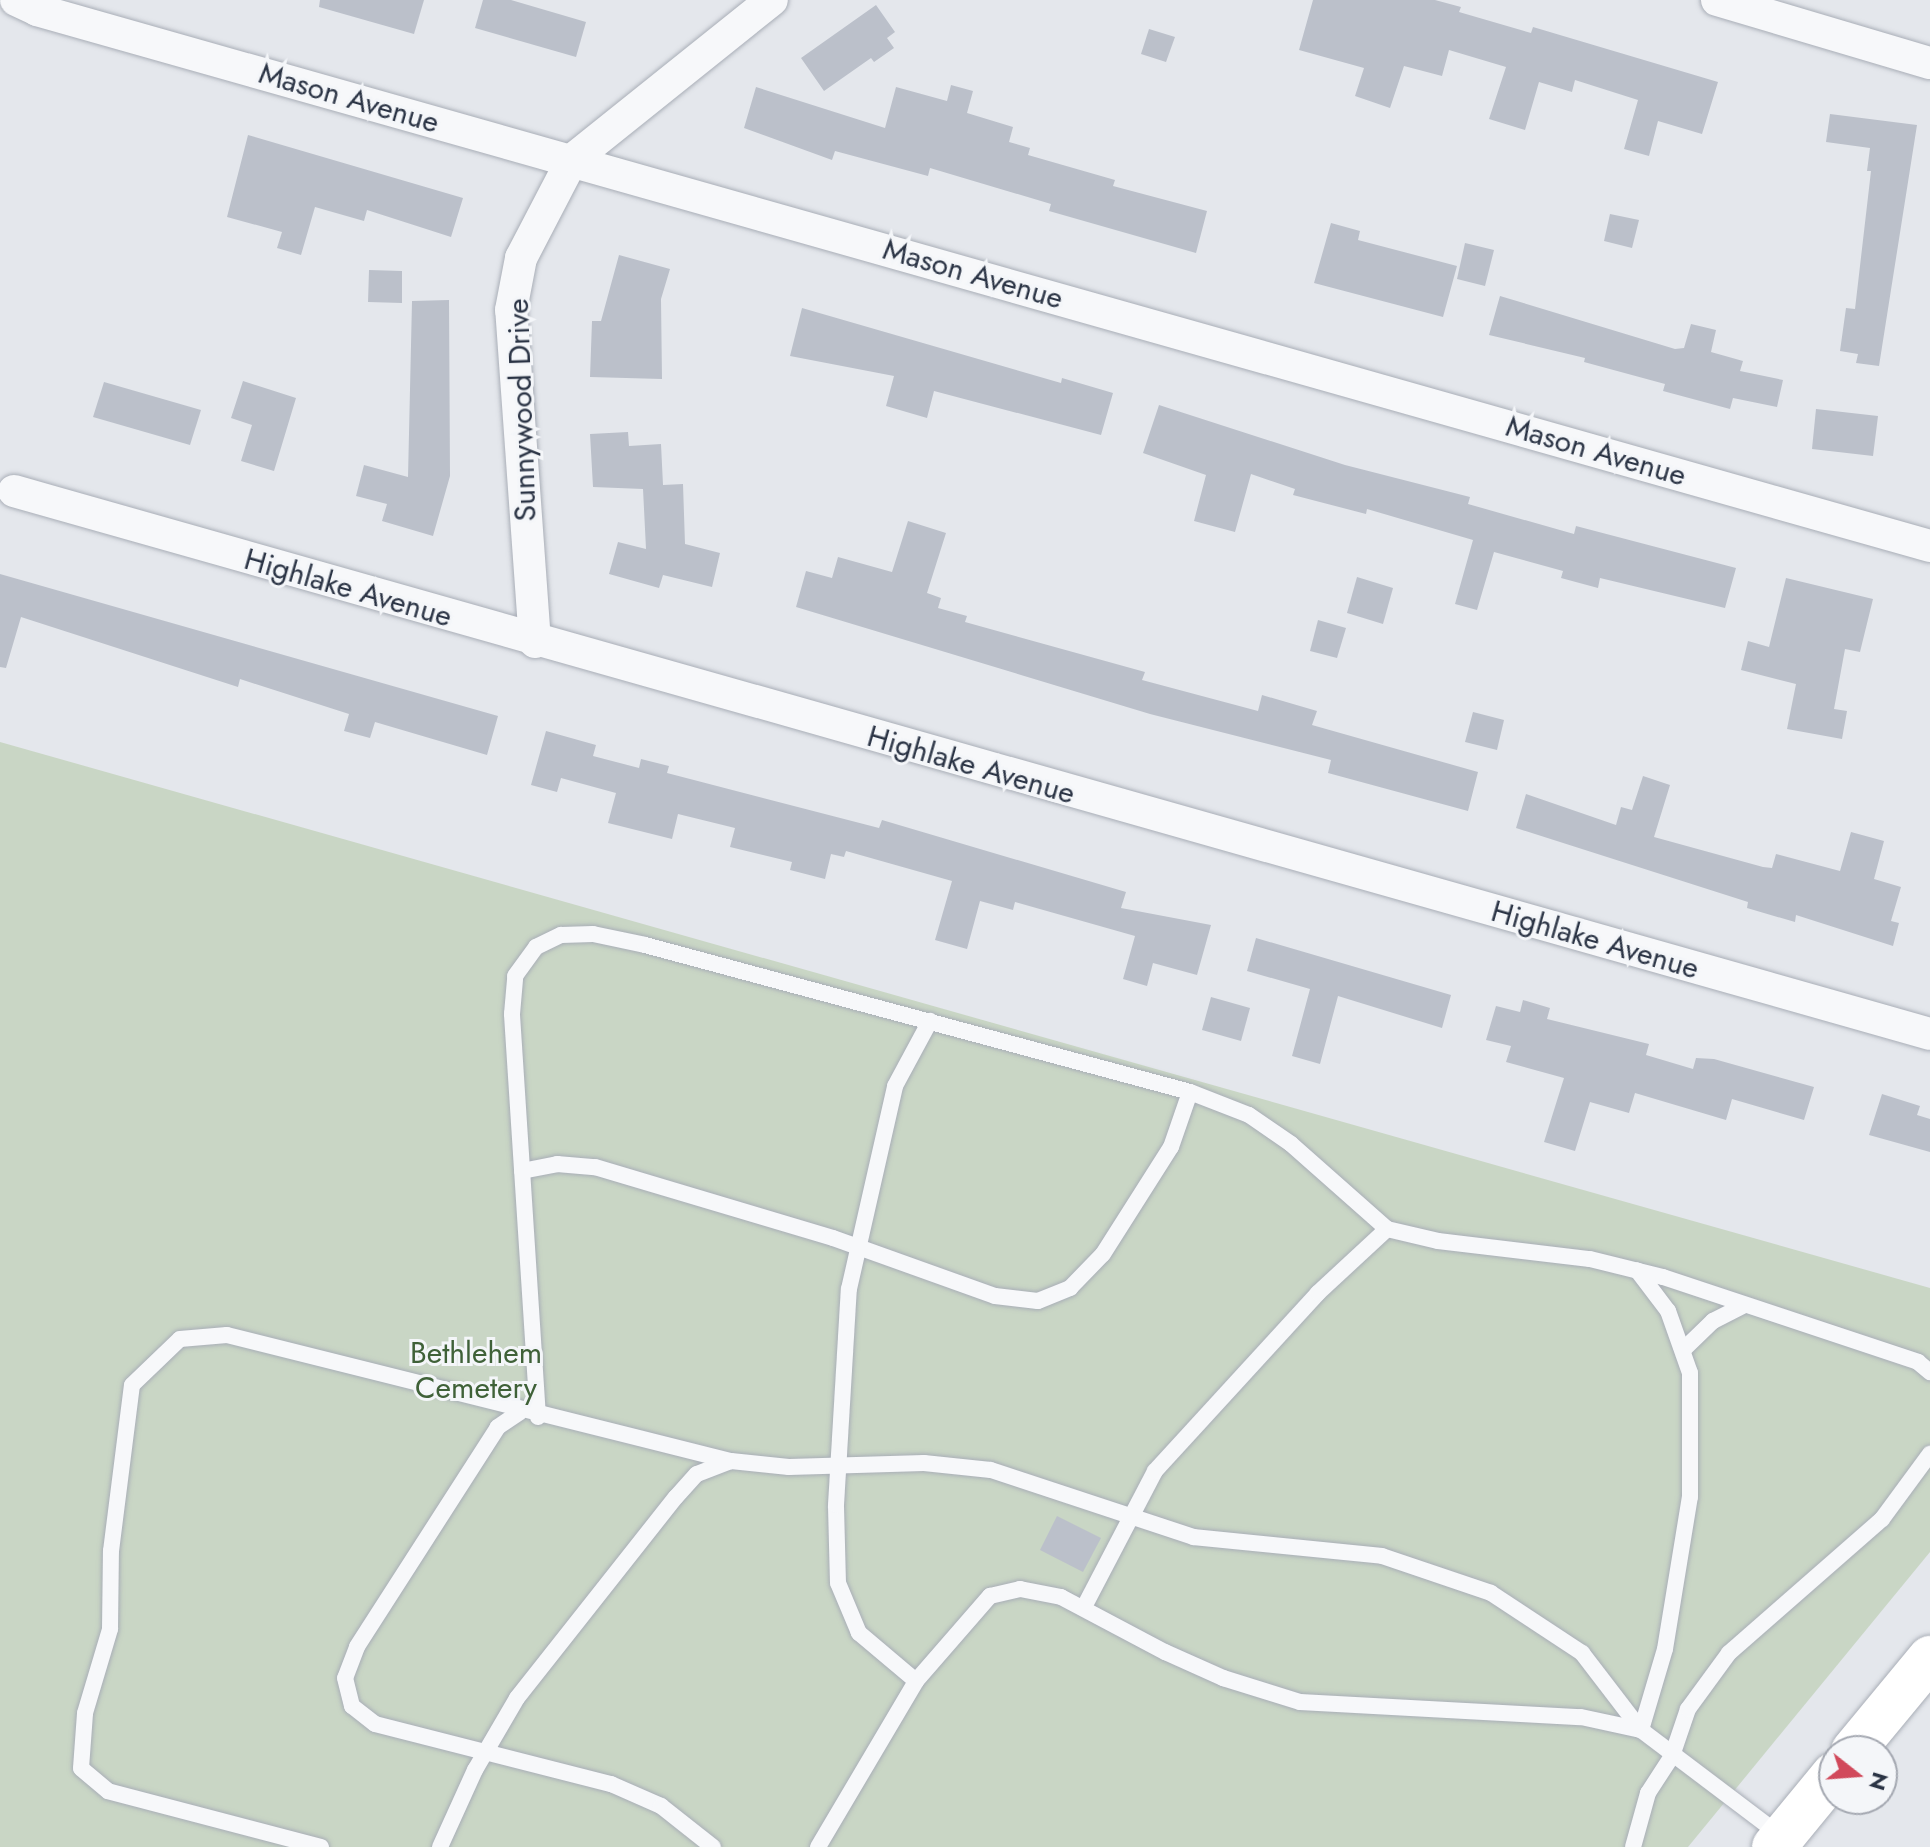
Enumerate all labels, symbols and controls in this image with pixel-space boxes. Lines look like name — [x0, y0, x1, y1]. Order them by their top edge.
street label: Mason Avenue — [255, 55, 443, 141]
street label: Mason Avenue — [879, 231, 1067, 317]
street label: Sunnywood Drive — [500, 298, 544, 522]
street label: Mason Avenue — [1502, 408, 1690, 494]
street label: Highlake Avenue — [240, 541, 456, 635]
street label: Highlake Avenue — [863, 718, 1079, 812]
street label: Highlake Avenue — [1487, 893, 1703, 987]
park label: Bethlehem Cemetery — [410, 1335, 542, 1406]
north arrow — [1818, 1735, 1898, 1815]
text: N — [1861, 1768, 1897, 1794]

